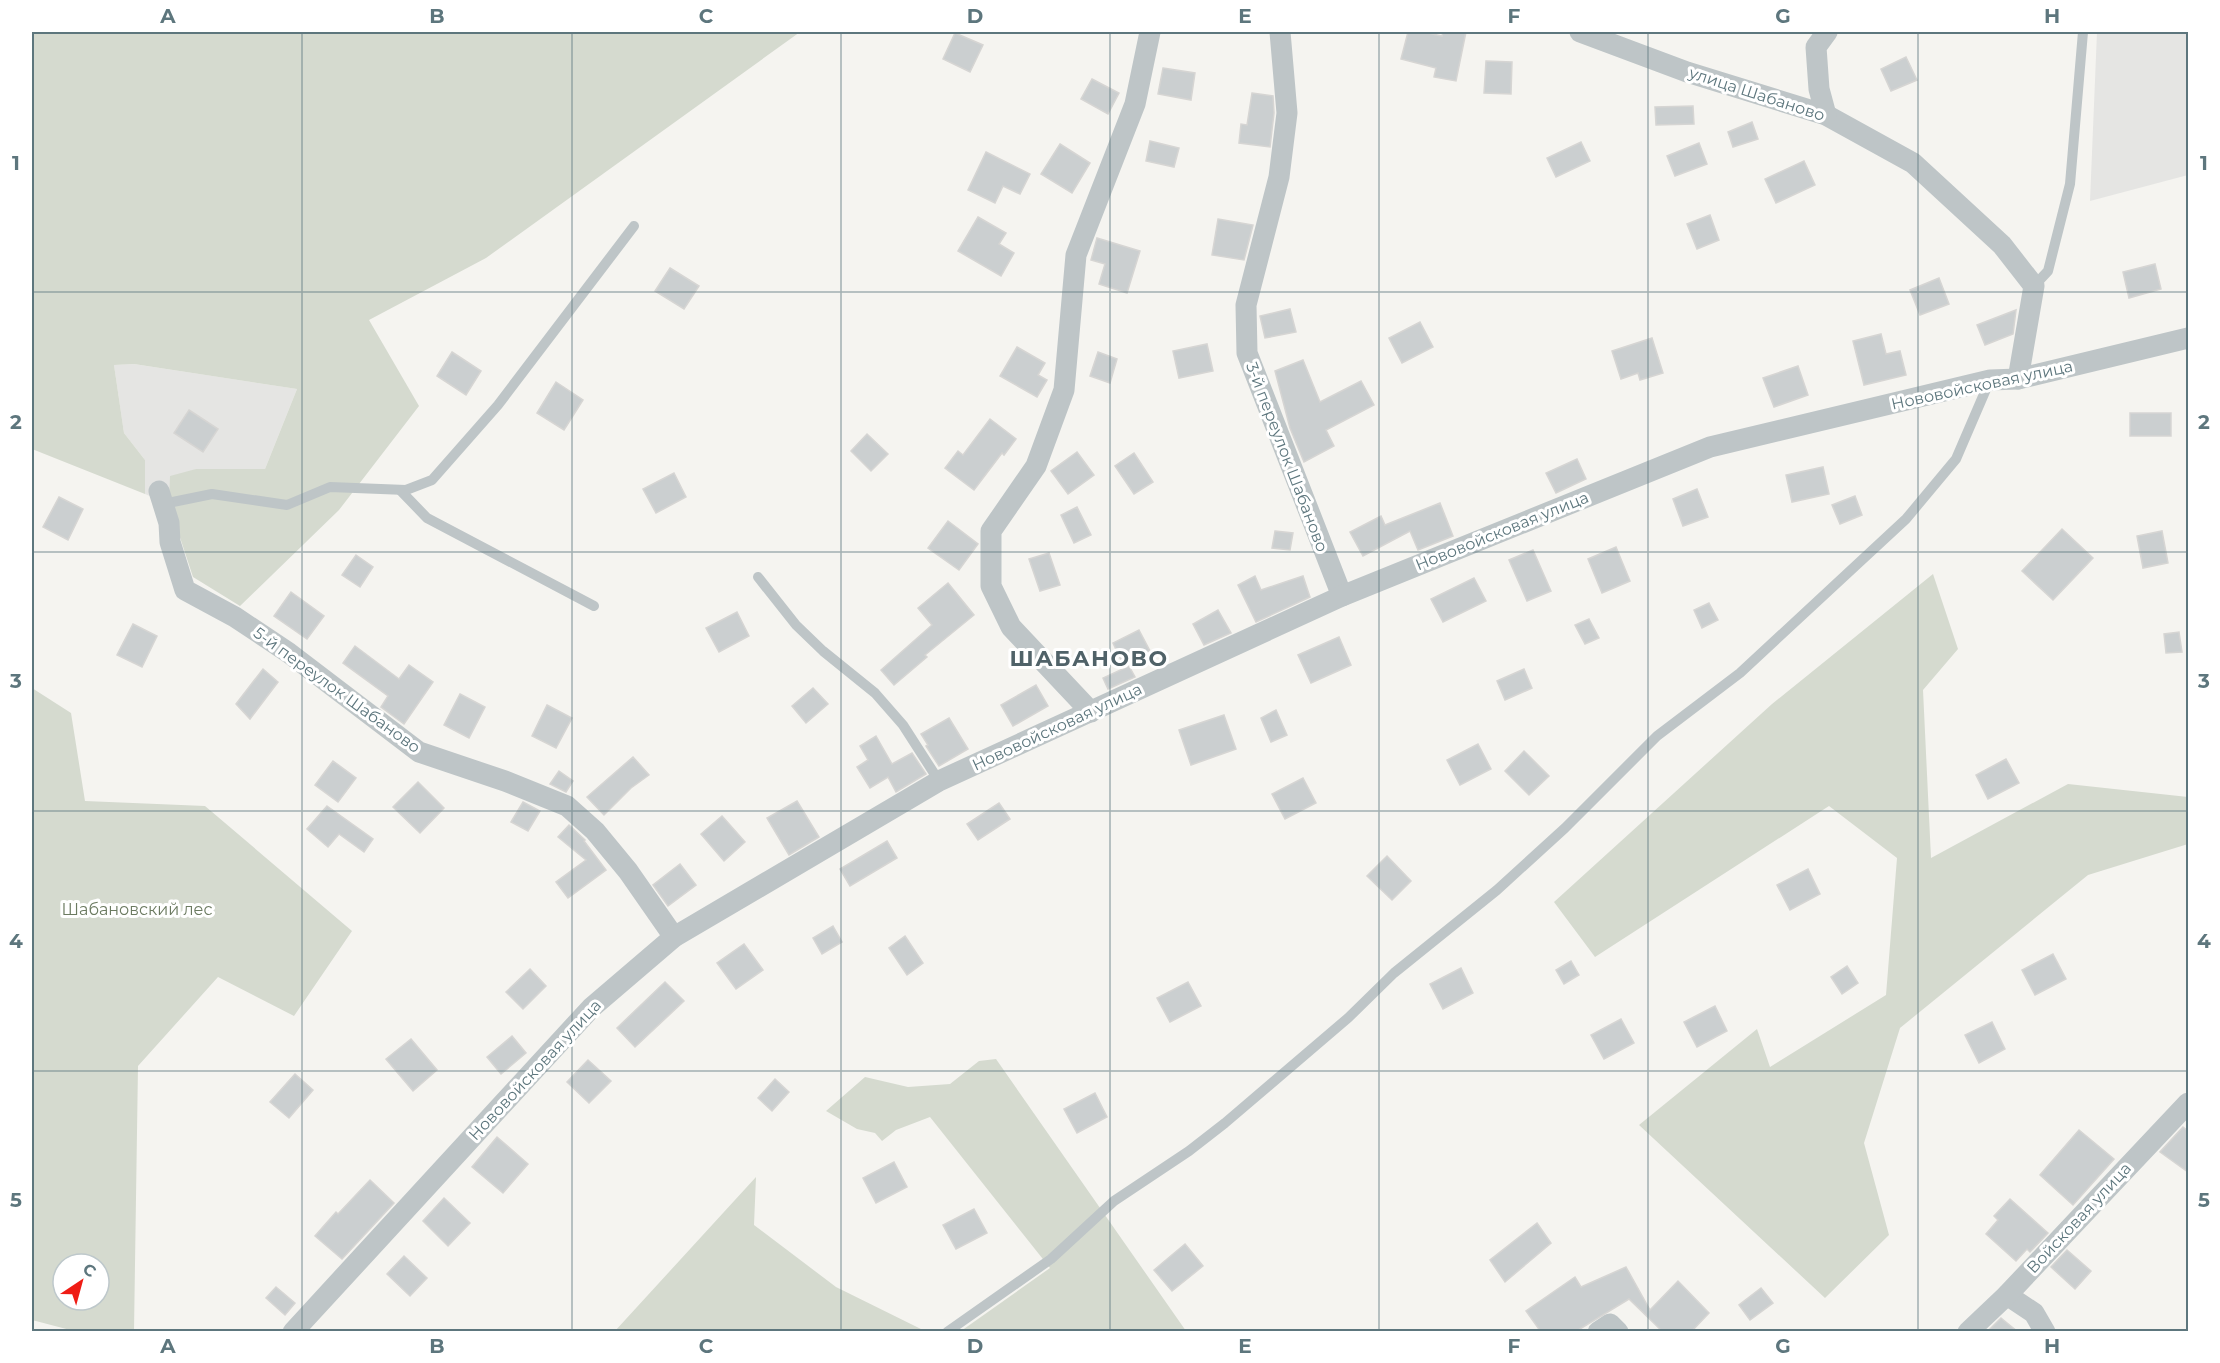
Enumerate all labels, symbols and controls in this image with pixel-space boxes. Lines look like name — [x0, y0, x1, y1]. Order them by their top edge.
text: A — [159, 4, 176, 28]
text: B — [429, 4, 445, 28]
text: C — [699, 4, 714, 28]
text: D — [967, 4, 983, 28]
text: E — [1238, 4, 1252, 28]
text: F — [1508, 4, 1521, 28]
text: G — [1775, 4, 1791, 28]
text: H — [2044, 4, 2060, 28]
street label: улица Шабаново — [1686, 63, 1827, 125]
text: 1 — [12, 151, 20, 175]
text: 1 — [2200, 151, 2208, 175]
street label: Нововойсковая улица — [1889, 356, 2075, 414]
street label: 3-й переулок Шабаново — [1242, 360, 1332, 554]
text: 2 — [10, 410, 22, 434]
text: 2 — [2198, 410, 2210, 434]
street label: Нововойсковая улица — [1413, 487, 1591, 575]
street label: 5-й переулок Шабаново — [250, 623, 424, 757]
district label: ШАБАНОВО — [1010, 645, 1168, 672]
text: 3 — [9, 669, 22, 693]
text: 3 — [2197, 669, 2210, 693]
street label: Нововойсковая улица — [969, 679, 1145, 775]
park label: Шабановский лес — [62, 900, 212, 919]
text: 4 — [9, 929, 23, 953]
text: 4 — [2197, 929, 2211, 953]
street label: Нововойсковая улица — [465, 996, 605, 1144]
street label: Войсковая улица — [2023, 1159, 2135, 1277]
text: 5 — [10, 1188, 22, 1212]
text: 5 — [2198, 1188, 2210, 1212]
north arrow — [51, 1252, 111, 1312]
text: С — [79, 1259, 100, 1282]
text: A — [159, 1334, 176, 1358]
text: B — [429, 1334, 445, 1358]
text: C — [699, 1334, 714, 1358]
text: D — [967, 1334, 983, 1358]
text: E — [1238, 1334, 1252, 1358]
text: F — [1508, 1334, 1521, 1358]
text: G — [1775, 1334, 1791, 1358]
text: H — [2044, 1334, 2060, 1358]

